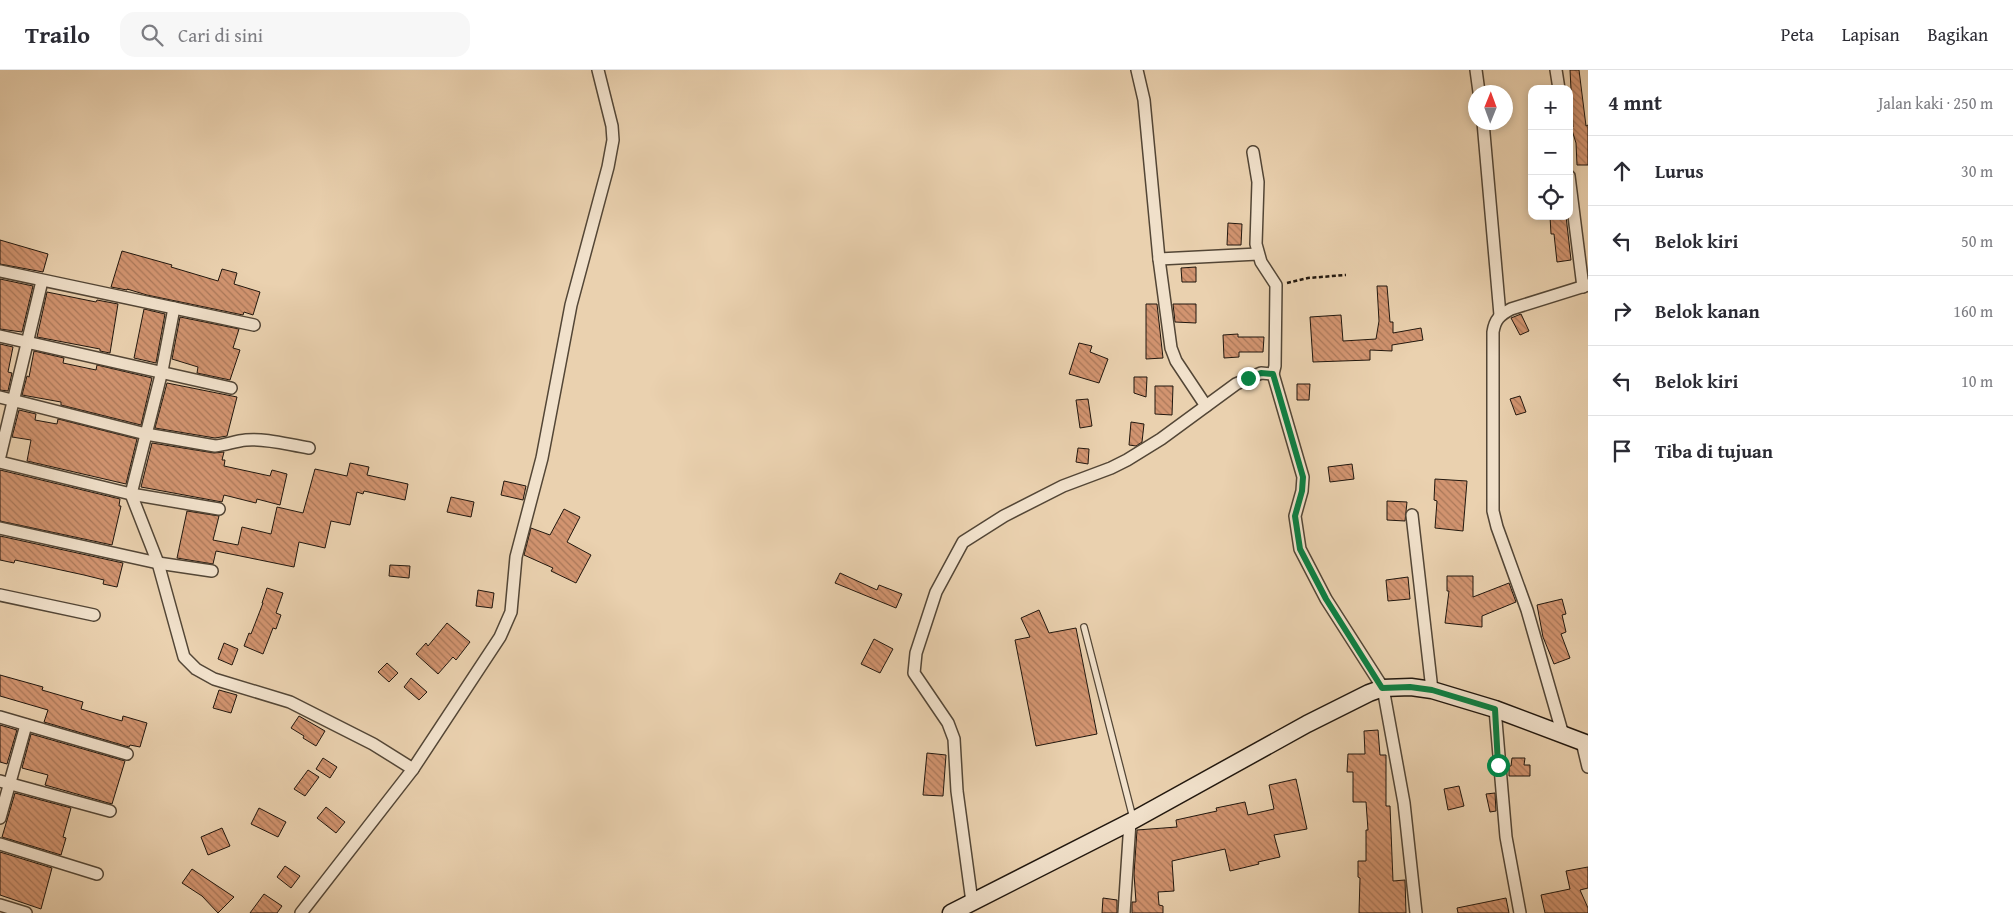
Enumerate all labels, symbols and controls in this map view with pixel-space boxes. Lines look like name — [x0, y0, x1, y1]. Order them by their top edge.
search box — [120, 12, 470, 57]
text: Trailo — [25, 17, 90, 52]
icon: search — [138, 21, 166, 49]
text: Cari di sini — [178, 21, 263, 49]
text: Peta — [1781, 21, 1814, 48]
text: Lapisan — [1842, 21, 1900, 48]
text: Bagikan — [1928, 21, 1988, 48]
north arrow — [1468, 85, 1513, 130]
map controls — [1528, 85, 1573, 220]
button: + — [1528, 85, 1573, 130]
text: 4 mnt — [1608, 87, 1662, 118]
text: Jalan kaki · 250 m — [1878, 91, 1993, 115]
button: − — [1528, 130, 1573, 175]
icon: ahead — [1608, 157, 1636, 185]
text: Lurus — [1655, 157, 1704, 185]
text: 30 m — [1961, 159, 1993, 183]
button: locate — [1528, 175, 1573, 220]
icon: left — [1608, 227, 1636, 255]
text: Belok kiri — [1655, 227, 1738, 255]
text: 50 m — [1961, 229, 1993, 253]
icon: right — [1608, 297, 1636, 325]
text: Belok kanan — [1655, 297, 1760, 325]
text: 160 m — [1953, 299, 1993, 323]
route end — [1237, 367, 1260, 390]
icon: left — [1608, 367, 1636, 395]
text: Belok kiri — [1655, 367, 1738, 395]
text: 10 m — [1961, 369, 1993, 393]
icon: arrive — [1608, 437, 1636, 465]
text: Tiba di tujuan — [1655, 437, 1773, 465]
route start — [1487, 754, 1510, 777]

